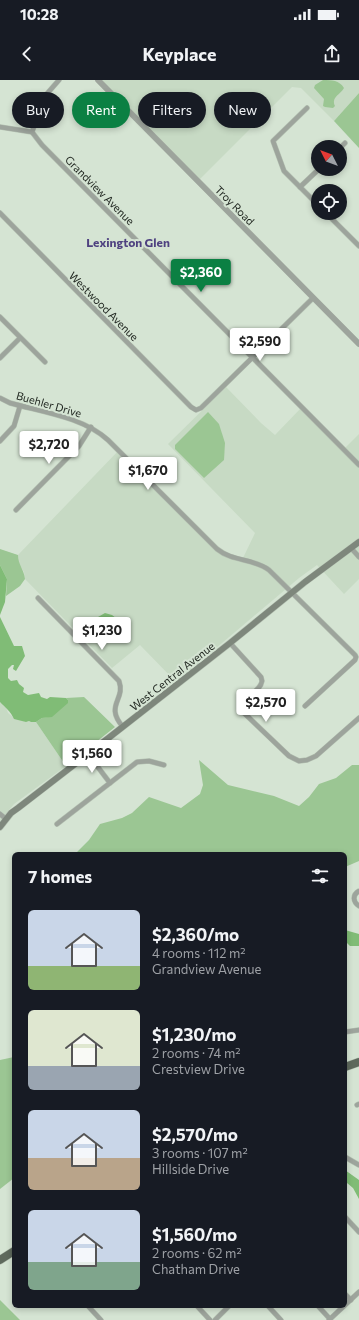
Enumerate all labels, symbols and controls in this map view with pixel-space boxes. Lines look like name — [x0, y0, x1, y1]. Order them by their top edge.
text: 10:28 — [20, 5, 58, 23]
icon: back — [16, 43, 38, 65]
text: Keyplace — [142, 43, 217, 65]
icon: share — [321, 43, 343, 65]
chip: Buy — [12, 92, 64, 128]
chip: Rent — [72, 92, 130, 128]
chip: Filters — [138, 92, 206, 128]
chip: New — [214, 92, 271, 128]
north arrow — [311, 140, 347, 176]
map controls — [311, 140, 347, 220]
street label: Grandview Avenue — [63, 153, 137, 227]
street label: Troy Road — [213, 183, 257, 227]
button: locate — [311, 184, 347, 220]
district label: Lexington Glen — [86, 235, 170, 249]
pin: $2,360 — [168, 259, 234, 293]
text: $2,360 — [180, 264, 222, 280]
street label: Westwood Avenue — [67, 269, 141, 343]
pin: $2,590 — [227, 328, 293, 362]
text: $2,590 — [239, 333, 281, 349]
street label: Buehler Drive — [15, 389, 83, 420]
pin: $2,720 — [16, 431, 82, 465]
text: $2,720 — [28, 436, 70, 452]
pin: $1,670 — [115, 457, 181, 491]
text: $1,670 — [128, 462, 168, 478]
pin: $1,230 — [69, 617, 135, 651]
text: $1,230 — [82, 622, 122, 638]
street label: West Central Avenue — [127, 639, 217, 713]
pin: $2,570 — [233, 689, 299, 723]
text: $2,570 — [245, 694, 287, 710]
pin: $1,560 — [59, 740, 125, 774]
text: $1,560 — [72, 745, 112, 761]
icon: filters — [309, 865, 331, 887]
text: 7 homes — [28, 866, 92, 887]
text: $2,360/mo — [152, 924, 239, 945]
icon: home — [60, 926, 108, 974]
text: 4 rooms · 112 m² — [152, 945, 245, 961]
text: Grandview Avenue — [152, 961, 261, 977]
text: $1,230/mo — [152, 1024, 236, 1045]
icon: home — [60, 1026, 108, 1074]
text: 2 rooms · 74 m² — [152, 1045, 240, 1061]
text: Crestview Drive — [152, 1061, 245, 1077]
text: $2,570/mo — [152, 1124, 238, 1145]
icon: home — [60, 1126, 108, 1174]
text: 3 rooms · 107 m² — [152, 1145, 248, 1161]
text: Hillside Drive — [152, 1161, 229, 1177]
text: $1,560/mo — [152, 1224, 237, 1245]
icon: home — [60, 1226, 108, 1274]
text: 2 rooms · 62 m² — [152, 1245, 242, 1261]
text: Chatham Drive — [152, 1261, 240, 1277]

